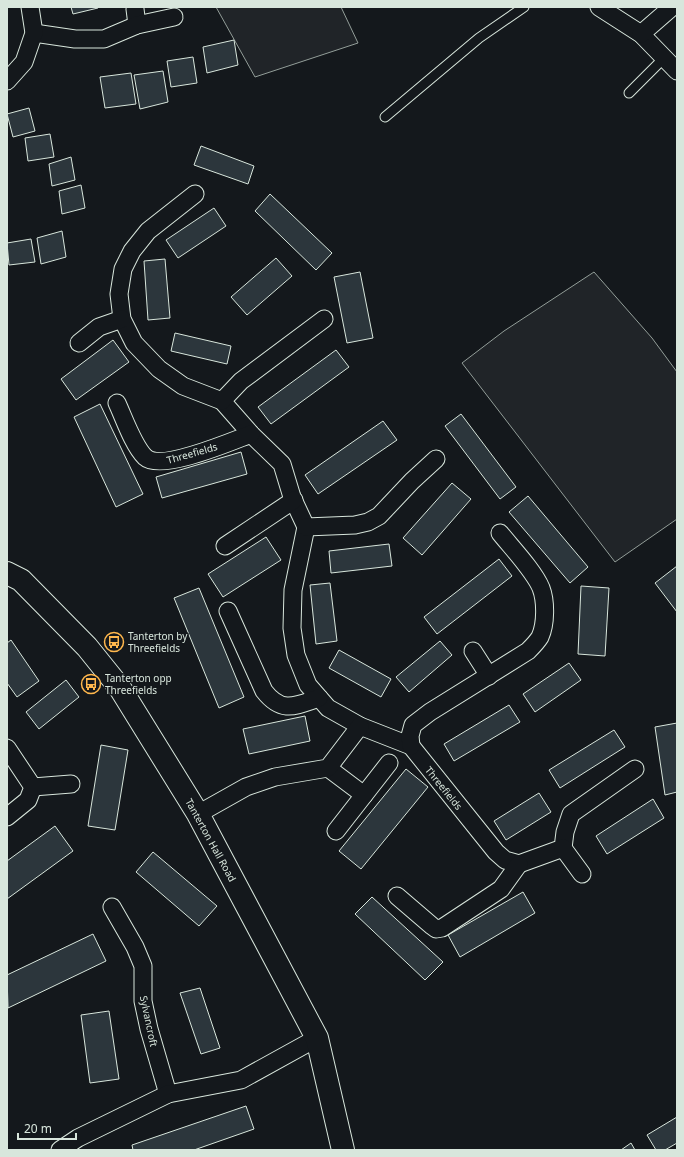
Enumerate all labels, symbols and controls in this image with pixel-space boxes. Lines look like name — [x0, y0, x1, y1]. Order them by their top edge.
street label: Threefields — [165, 439, 219, 467]
place label: Tanterton by Threefields — [128, 629, 188, 655]
bus stop icon: Tanterton by Threefields — [103, 631, 125, 653]
place label: Tanterton opp Threefields — [105, 671, 172, 697]
bus stop icon: Tanterton opp Threefields — [80, 673, 102, 695]
street label: Threefields — [422, 763, 466, 813]
street label: Tanterton Hall Road — [182, 796, 240, 884]
street label: Sylvancroft — [137, 994, 161, 1048]
scale bar — [18, 1115, 76, 1141]
text: 20 m — [24, 1120, 52, 1137]

